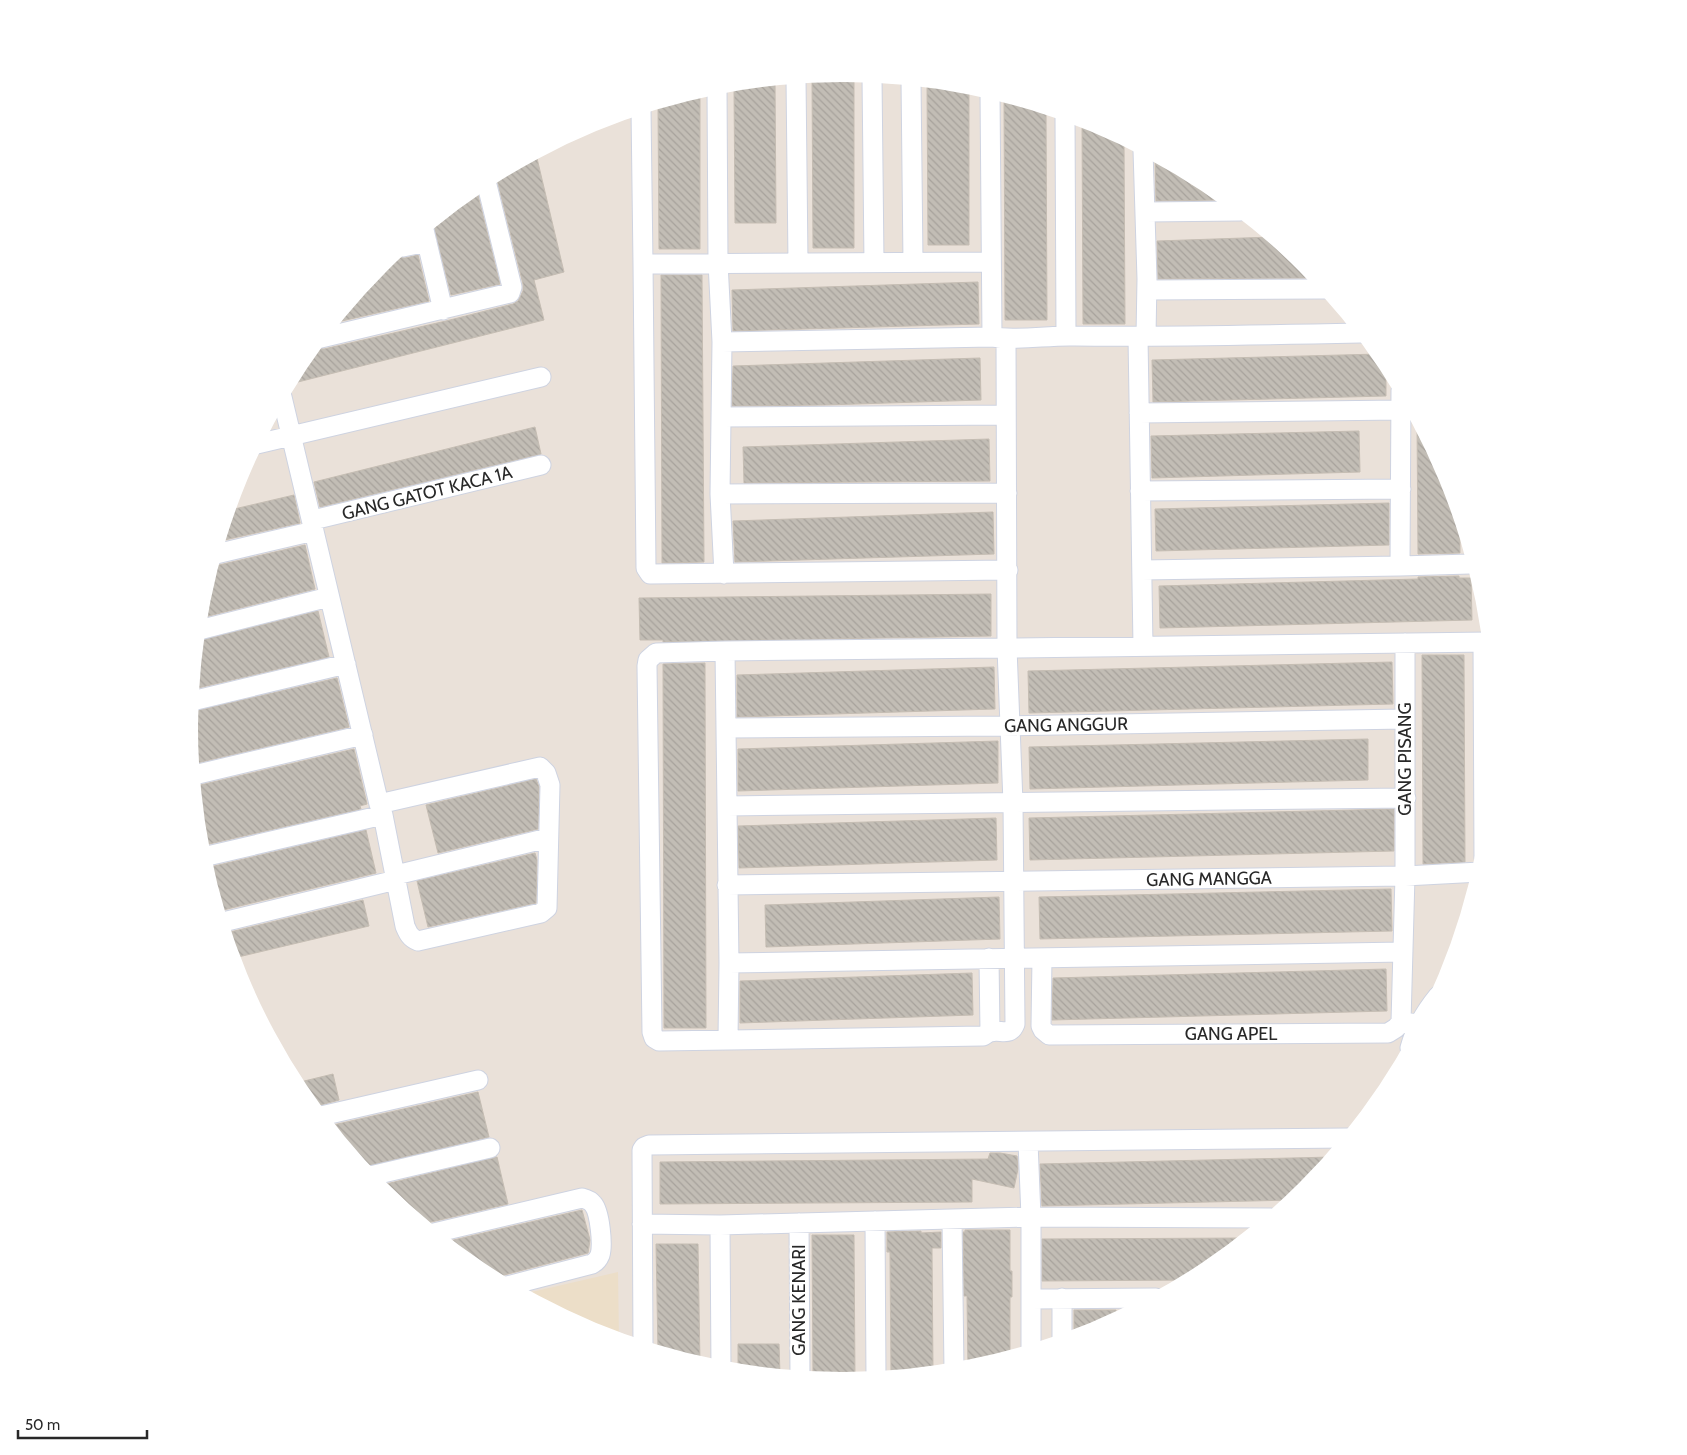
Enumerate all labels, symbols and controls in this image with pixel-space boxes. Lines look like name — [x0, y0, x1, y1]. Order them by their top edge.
street label: GANG GATOT KACA 1A — [340, 461, 514, 525]
street label: GANG PISANG — [1394, 702, 1416, 816]
street label: GANG ANGGUR — [1004, 713, 1128, 737]
street label: GANG MANGGA — [1146, 867, 1272, 891]
street label: GANG APEL — [1185, 1023, 1277, 1045]
street label: GANG KENARI — [788, 1244, 810, 1356]
scale bar — [18, 1408, 146, 1440]
text: 50 m — [25, 1416, 60, 1434]

